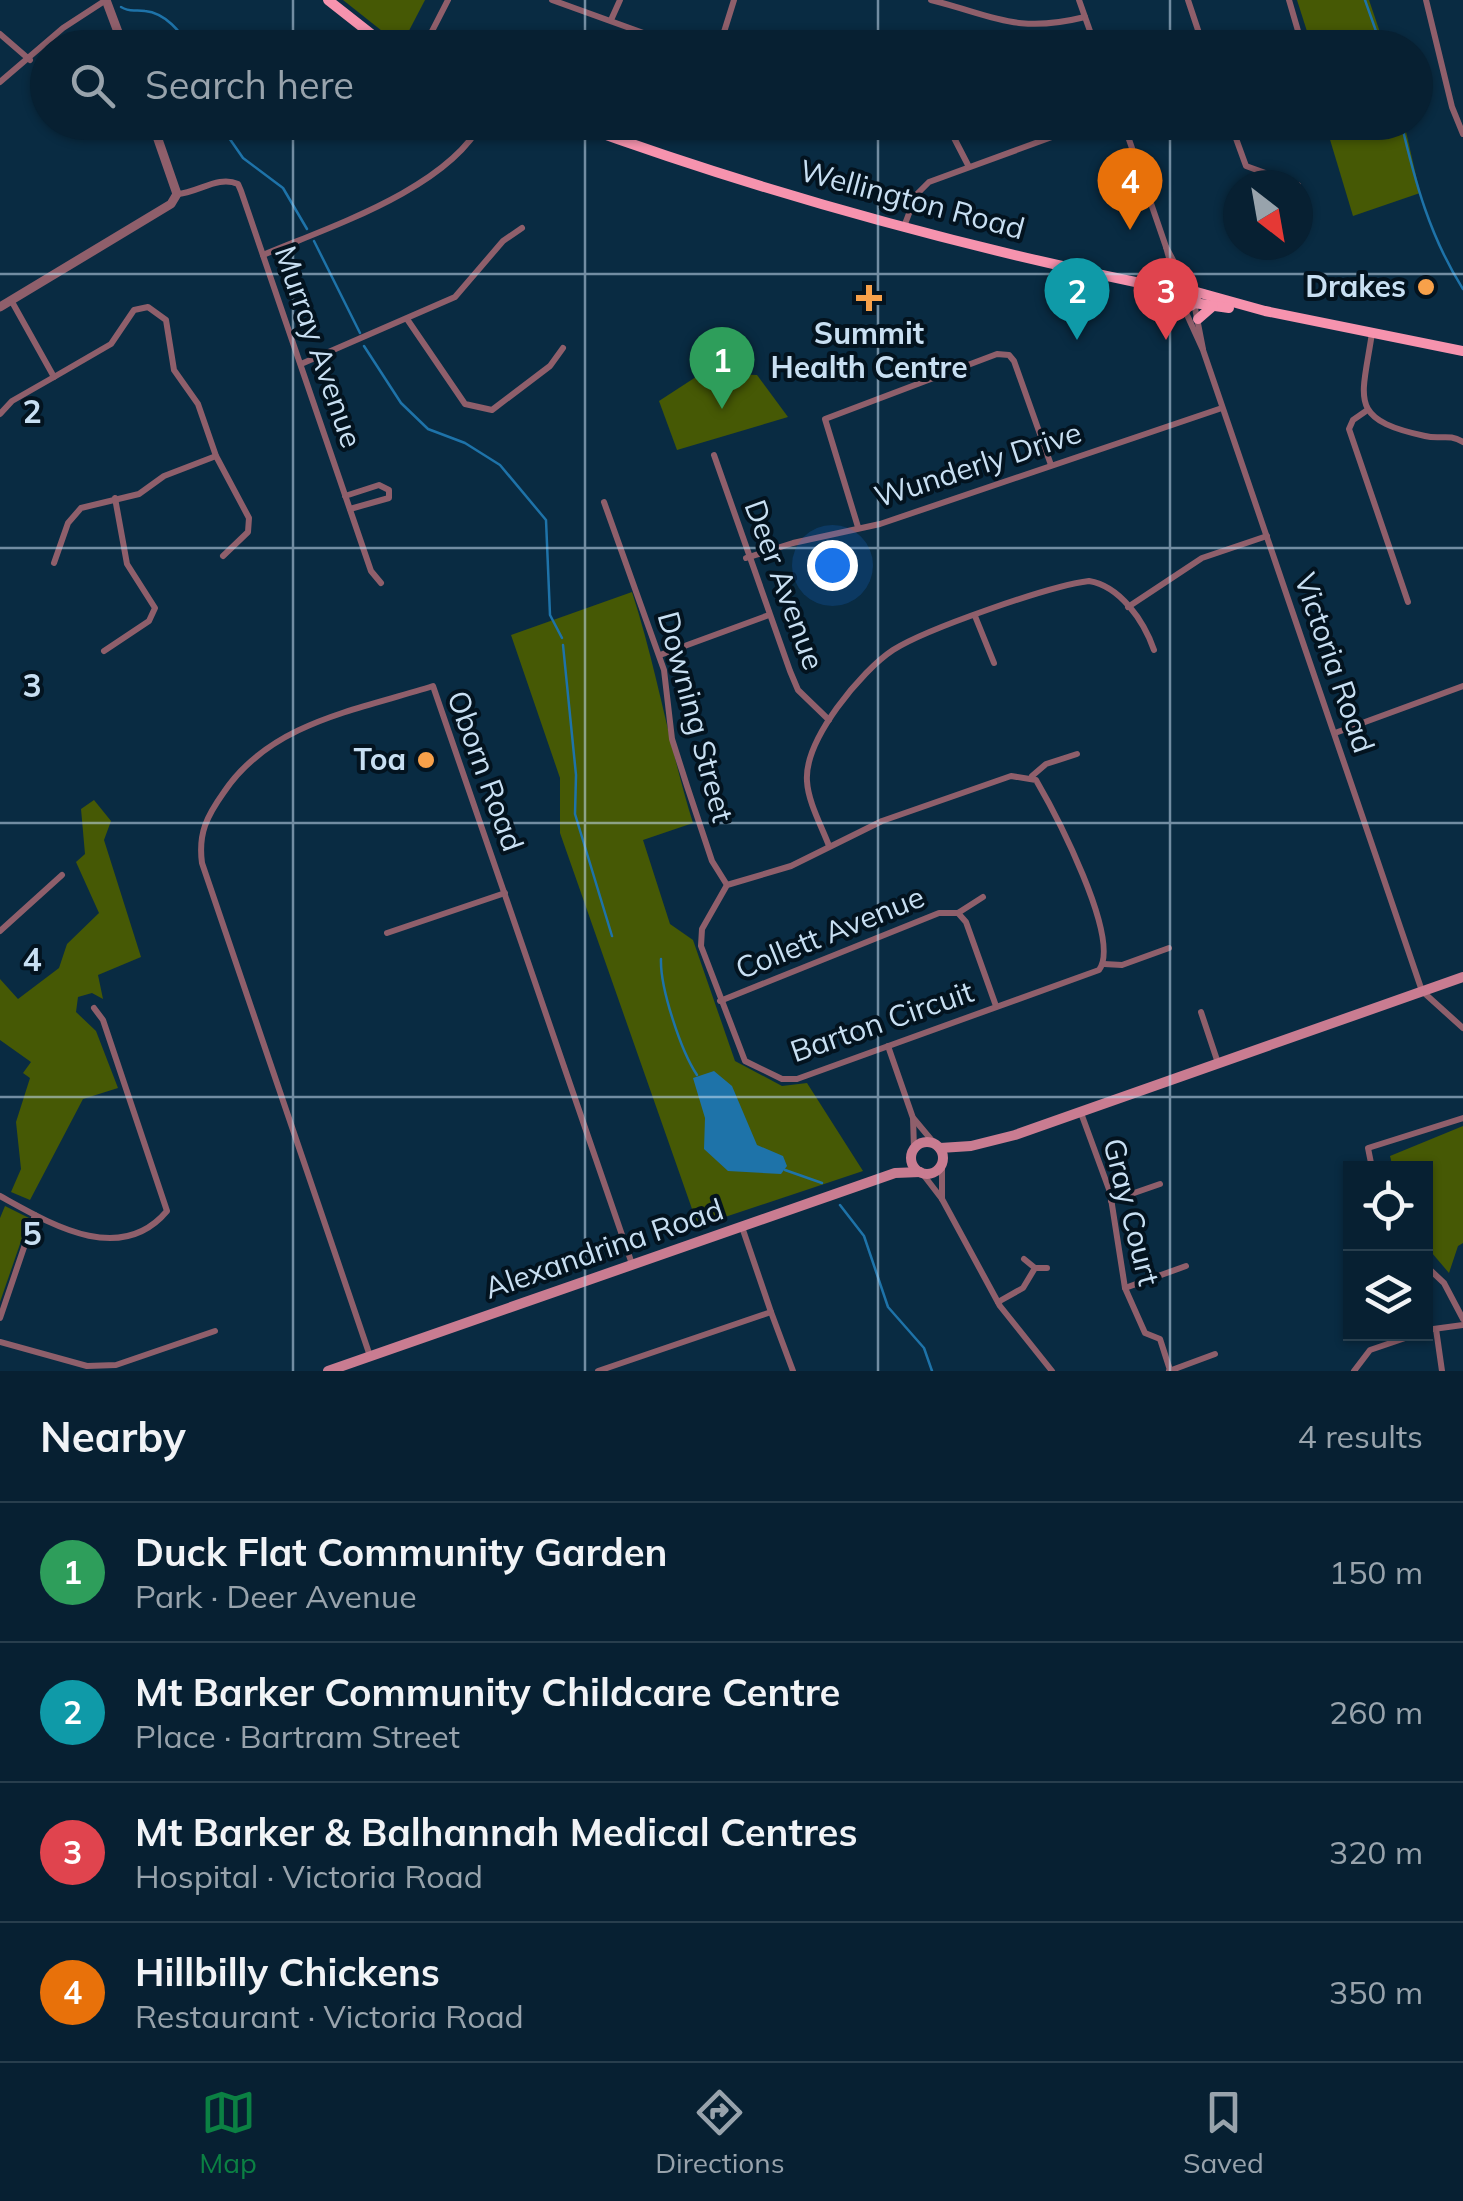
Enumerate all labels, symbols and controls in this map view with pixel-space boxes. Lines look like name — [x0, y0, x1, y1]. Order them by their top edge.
search box — [30, 30, 1433, 140]
icon: search — [65, 58, 120, 113]
text: Search here — [145, 61, 354, 109]
pin: 4 — [1098, 148, 1162, 230]
street label: Wellington Road — [796, 151, 1029, 247]
north arrow — [1223, 170, 1313, 260]
street label: Murray Avenue — [267, 241, 371, 453]
pin: 2 — [1044, 258, 1110, 340]
pin: 3 — [1134, 258, 1198, 340]
place label: Drakes — [1305, 267, 1406, 305]
marker: Drakes — [1415, 276, 1437, 298]
marker: Summit Health Centre — [856, 285, 882, 311]
place label: Summit Health Centre — [770, 314, 968, 386]
pin: 1 — [690, 326, 754, 409]
text: 2 — [22, 391, 42, 431]
street label: Wunderly Drive — [869, 413, 1086, 515]
street label: Deer Avenue — [737, 494, 833, 675]
your location — [807, 540, 858, 591]
street label: Victoria Road — [1286, 568, 1383, 758]
street label: Downing Street — [650, 607, 742, 826]
text: 3 — [22, 665, 42, 705]
street label: Oborn Road — [439, 685, 533, 856]
place label: Toa — [353, 740, 406, 778]
marker: Toa — [415, 749, 437, 771]
street label: Collett Avenue — [730, 877, 930, 987]
text: 4 — [22, 939, 42, 979]
street label: Barton Circuit — [785, 972, 978, 1070]
street label: Gray Court — [1095, 1134, 1169, 1289]
map controls — [1343, 1161, 1433, 1341]
button: locate — [1343, 1161, 1433, 1251]
street label: Alexandrina Road — [479, 1189, 728, 1307]
text: 5 — [22, 1213, 42, 1253]
button: layers — [1343, 1251, 1433, 1341]
text: Nearby — [40, 1410, 186, 1463]
text: 4 results — [1298, 1416, 1423, 1456]
text: Duck Flat Community Garden — [135, 1528, 668, 1576]
text: 1 — [63, 1552, 82, 1592]
text: 150 m — [1329, 1552, 1423, 1592]
text: Park · Deer Avenue — [135, 1576, 417, 1616]
text: Mt Barker Community Childcare Centre — [135, 1668, 840, 1716]
text: 2 — [63, 1692, 82, 1732]
text: 260 m — [1329, 1692, 1423, 1732]
text: Place · Bartram Street — [135, 1716, 460, 1756]
text: Mt Barker & Balhannah Medical Centres — [135, 1808, 857, 1856]
text: 3 — [63, 1832, 82, 1872]
text: 320 m — [1329, 1832, 1423, 1872]
text: Hospital · Victoria Road — [135, 1856, 483, 1896]
text: Hillbilly Chickens — [135, 1948, 440, 1996]
text: 4 — [63, 1972, 82, 2012]
text: 350 m — [1329, 1972, 1423, 2012]
text: Restaurant · Victoria Road — [135, 1996, 524, 2036]
tab: Map — [199, 2085, 257, 2180]
tab: Directions — [655, 2085, 785, 2180]
tab: Saved — [1183, 2085, 1264, 2180]

